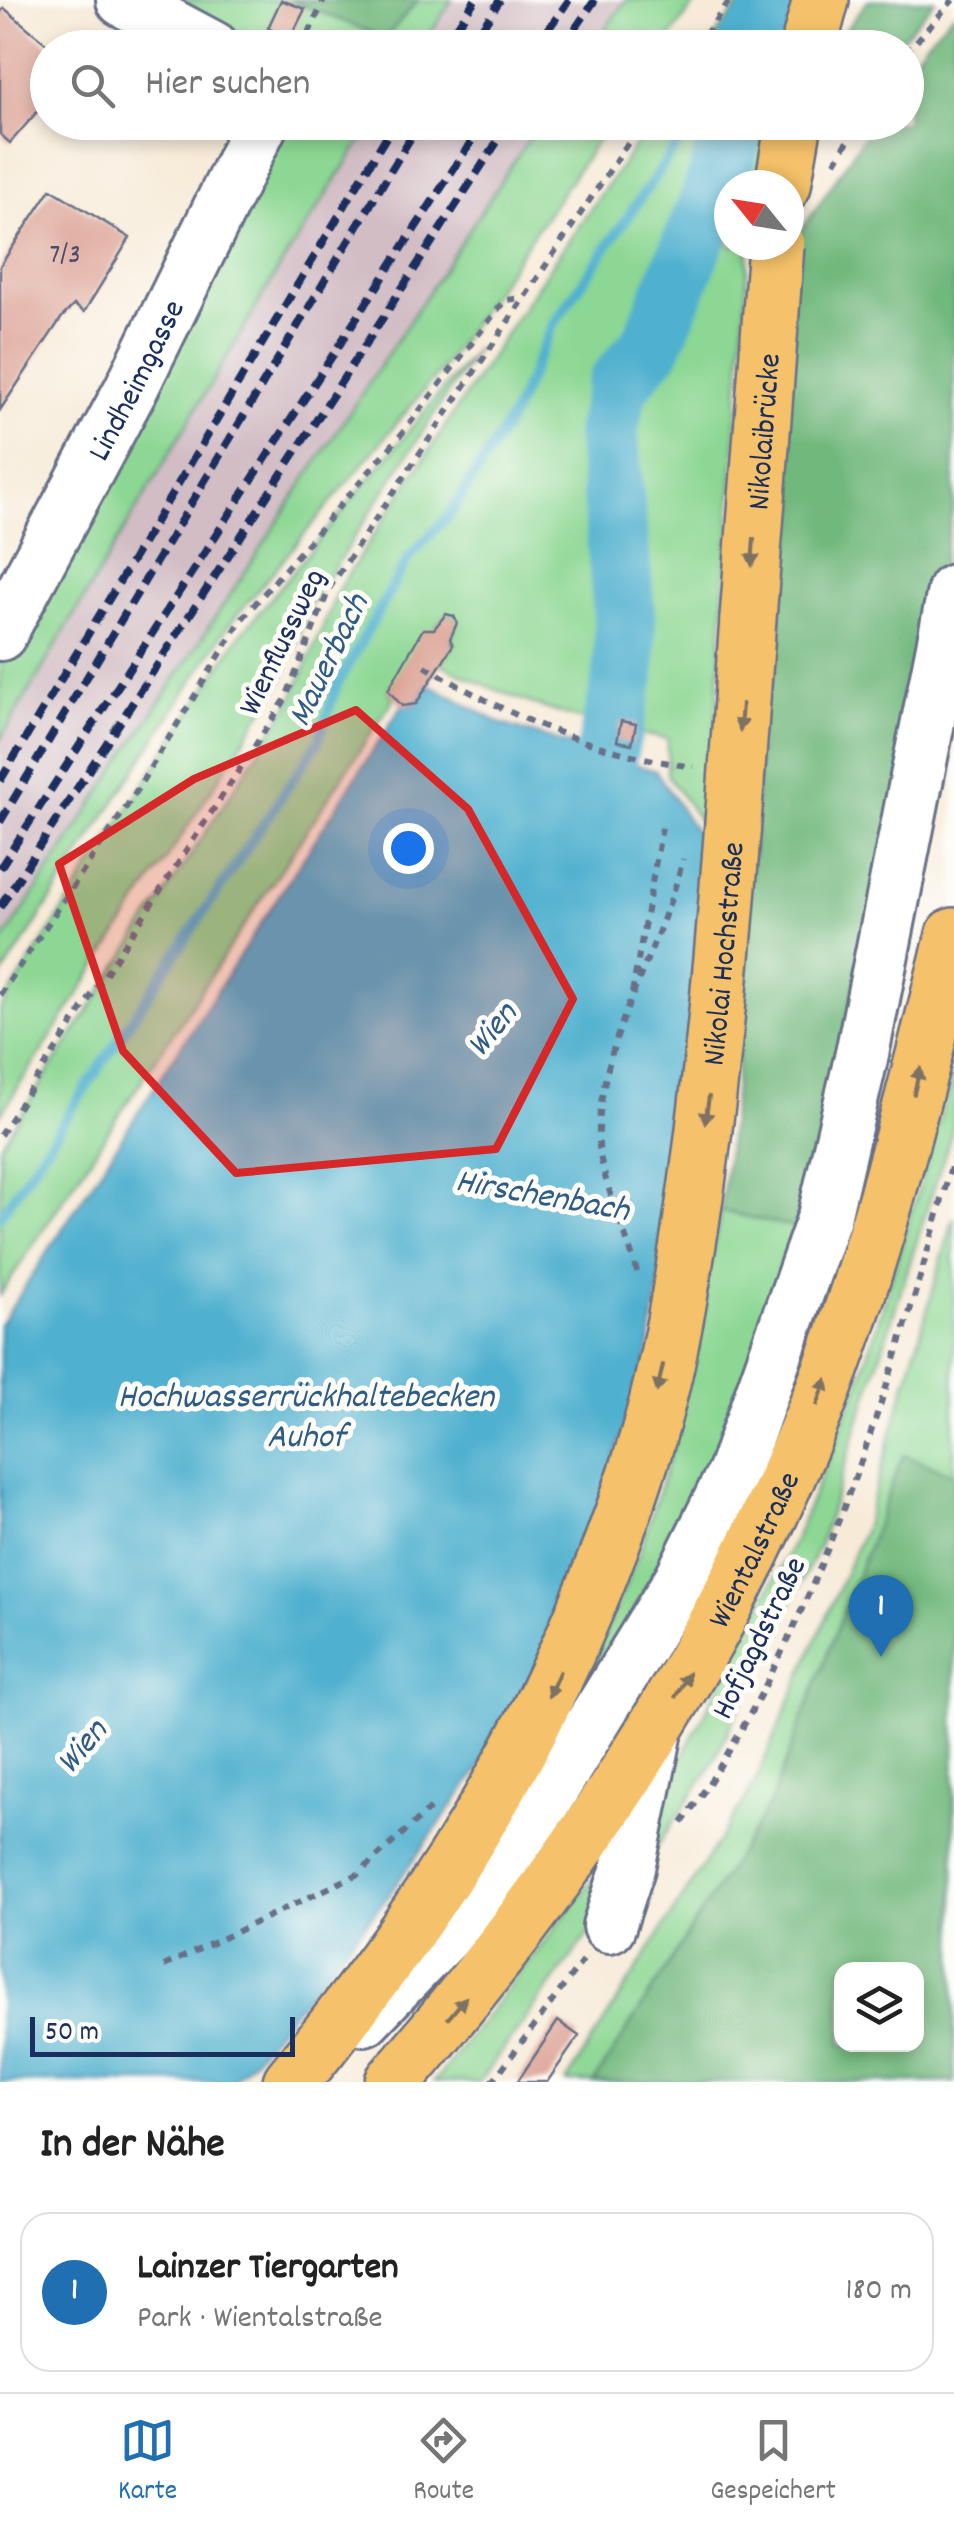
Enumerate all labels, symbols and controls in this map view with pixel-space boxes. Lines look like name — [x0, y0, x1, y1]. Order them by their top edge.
search box — [30, 30, 924, 140]
icon: search — [65, 58, 120, 113]
text: Hier suchen — [145, 58, 310, 113]
north arrow — [714, 170, 804, 260]
house number: 7/3 — [49, 237, 81, 277]
street label: Lindheimgasse — [79, 293, 199, 471]
street label: Nikolaibrücke — [738, 352, 796, 512]
one-way arrow — [745, 536, 761, 568]
street label: Wienflussweg — [229, 562, 340, 725]
water label: Mauerbach — [277, 586, 385, 736]
one-way arrow — [732, 701, 748, 733]
your location — [383, 823, 434, 874]
street label: Nikolai Hochstraße — [694, 840, 759, 1068]
water label: Wien — [456, 991, 533, 1069]
one-way arrow — [910, 1065, 926, 1096]
one-way arrow — [698, 1095, 714, 1126]
water label: Hirschenbach — [451, 1158, 634, 1238]
one-way arrow — [652, 1363, 667, 1394]
water label: Hochwasserrückhaltebecken Auhof — [118, 1374, 496, 1464]
one-way arrow — [815, 1376, 830, 1406]
street label: Wientalstraße — [699, 1465, 815, 1638]
street label: Hofjagdstraße — [702, 1550, 821, 1728]
pin: 1 — [848, 1574, 914, 1657]
one-way arrow — [546, 1670, 562, 1699]
one-way arrow — [673, 1671, 691, 1699]
water label: Wien — [46, 1709, 123, 1787]
map controls — [834, 1962, 924, 2052]
button: layers — [834, 1962, 924, 2052]
one-way arrow — [445, 1996, 467, 2021]
scale bar — [30, 2012, 295, 2056]
text: 50 m — [45, 2014, 99, 2054]
text: In der Nähe — [40, 2117, 225, 2177]
text: Lainzer Tiergarten — [137, 2242, 399, 2297]
text: 1 — [71, 2269, 78, 2315]
text: 180 m — [845, 2269, 912, 2315]
text: Park · Wientalstraße — [137, 2297, 382, 2343]
tab: Karte — [118, 2413, 177, 2513]
tab: Route — [413, 2413, 474, 2513]
tab: Gespeichert — [710, 2413, 836, 2513]

